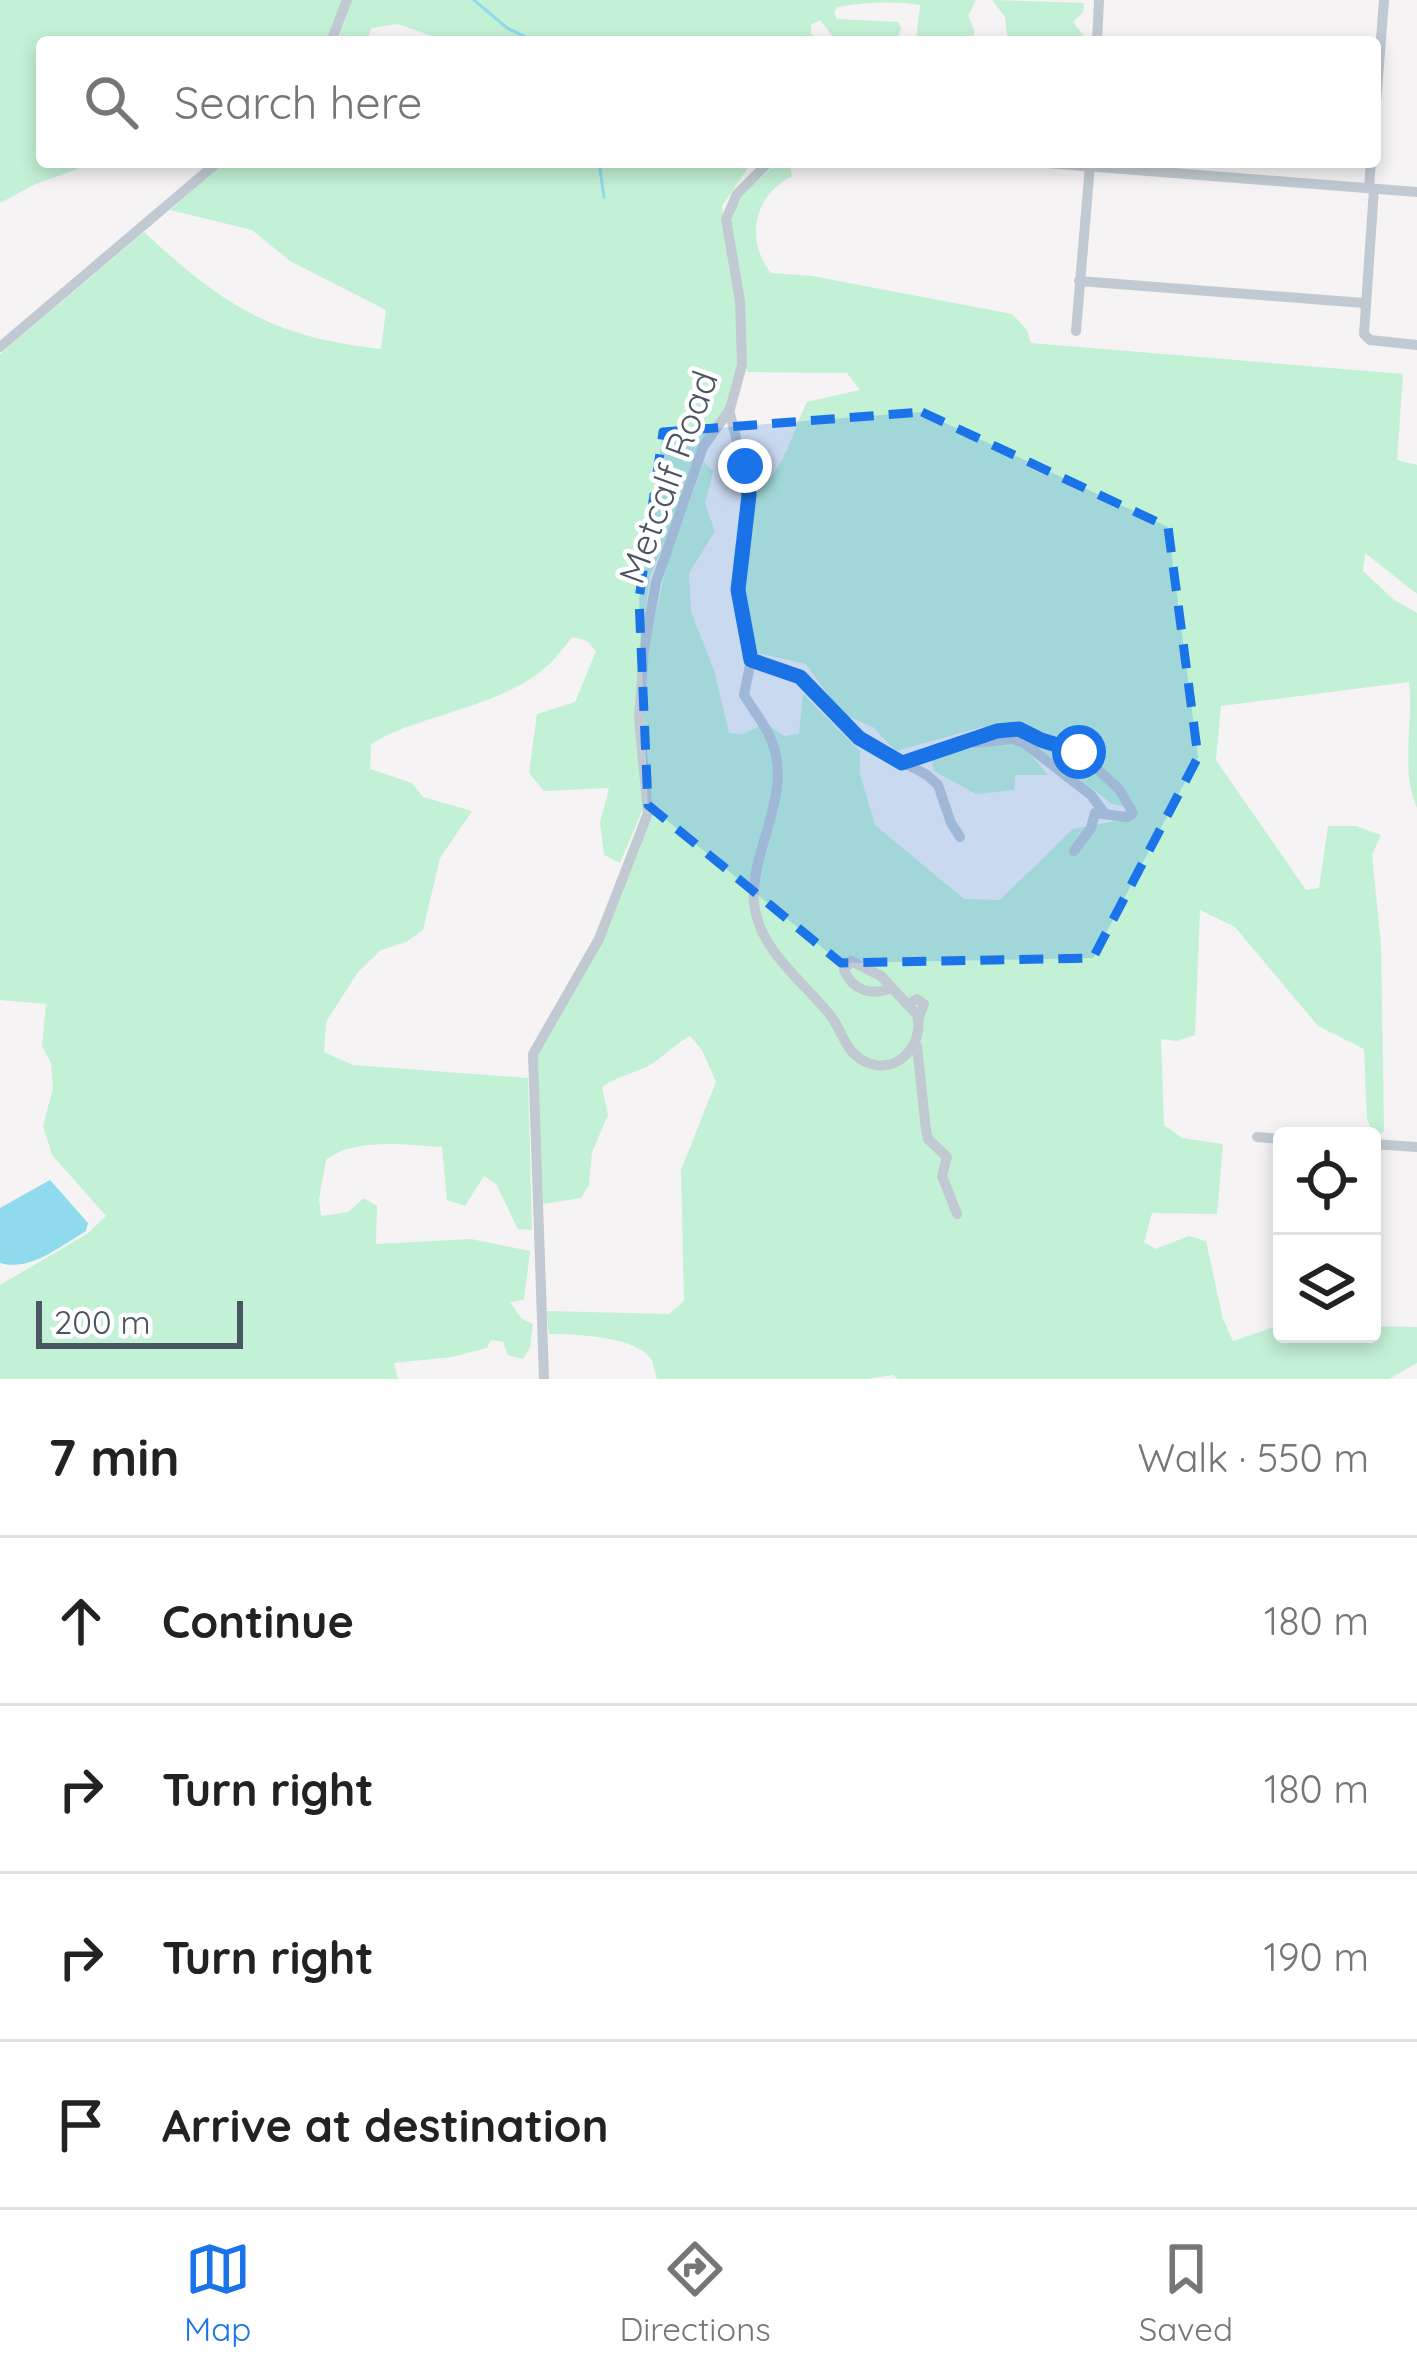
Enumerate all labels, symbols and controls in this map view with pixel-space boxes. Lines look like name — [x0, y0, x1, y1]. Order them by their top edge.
search box — [36, 36, 1381, 168]
icon: search — [78, 69, 144, 135]
text: Search here — [174, 74, 422, 130]
street label: Metcalf Road — [608, 364, 727, 589]
route end — [718, 439, 772, 493]
route start — [1052, 725, 1106, 779]
map controls — [1273, 1127, 1381, 1343]
button: locate — [1273, 1127, 1381, 1235]
button: layers — [1273, 1235, 1381, 1343]
scale bar — [36, 1295, 243, 1348]
text: 200 m — [54, 1301, 151, 1342]
text: 7 min — [48, 1425, 180, 1489]
text: Walk · 550 m — [1137, 1433, 1369, 1482]
icon: ahead — [48, 1588, 114, 1654]
text: Continue — [162, 1593, 354, 1649]
text: 180 m — [1264, 1596, 1369, 1645]
icon: right — [48, 1756, 114, 1822]
text: Turn right — [162, 1761, 374, 1817]
text: 180 m — [1264, 1764, 1369, 1813]
icon: right — [48, 1924, 114, 1990]
text: Turn right — [162, 1929, 374, 1985]
text: 190 m — [1263, 1932, 1369, 1981]
icon: arrive — [48, 2092, 114, 2158]
text: Arrive at destination — [162, 2097, 608, 2153]
tab: Map — [184, 2236, 251, 2349]
tab: Directions — [619, 2236, 771, 2349]
tab: Saved — [1139, 2236, 1233, 2349]

